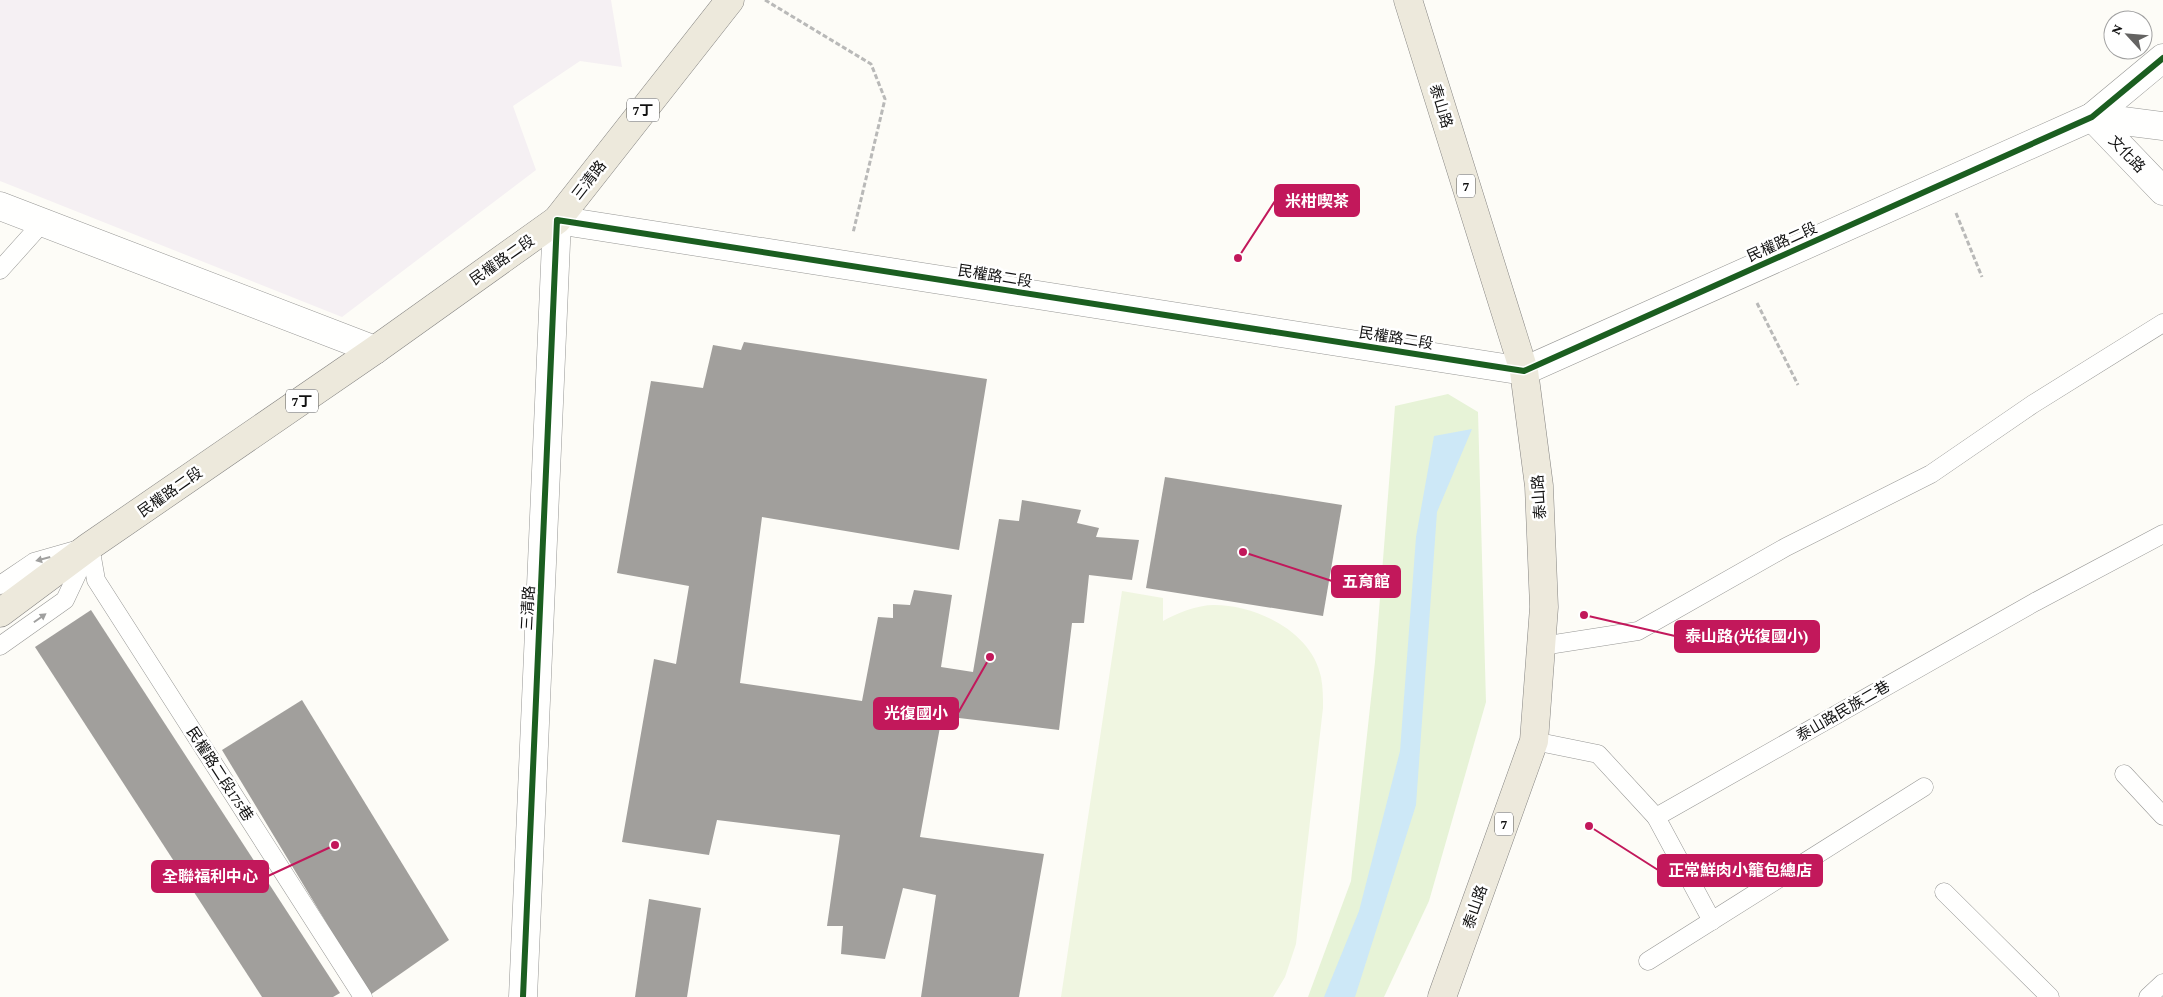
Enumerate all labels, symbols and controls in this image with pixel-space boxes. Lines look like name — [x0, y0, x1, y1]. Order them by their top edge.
north arrow — [2103, 10, 2153, 60]
text: N — [2107, 21, 2126, 37]
street label: 泰山路 — [1427, 82, 1456, 130]
road number: 7丁 — [627, 98, 659, 122]
street label: 文化路 — [2106, 132, 2149, 176]
street label: 三清路 — [569, 157, 609, 203]
road number: 7 — [1457, 175, 1475, 198]
callout: 米柑喫茶 — [1275, 185, 1359, 216]
text: 米柑喫茶 — [1285, 192, 1349, 210]
street label: 民權路二段 — [1744, 219, 1820, 265]
street label: 民權路二段 — [467, 232, 537, 288]
street label: 民權路二段 — [957, 262, 1033, 290]
street label: 民權路二段 — [1358, 324, 1434, 352]
road number: 7丁 — [286, 390, 318, 412]
street label: 民權路二段 — [135, 464, 205, 520]
street label: 泰山路 — [1528, 474, 1549, 520]
one-way arrow — [36, 556, 51, 564]
callout: 五育館 — [1332, 566, 1400, 597]
text: 五育館 — [1342, 573, 1390, 590]
street label: 三清路 — [519, 585, 537, 631]
one-way arrow — [33, 613, 47, 623]
callout: 泰山路(光復國小) — [1675, 621, 1819, 652]
text: 泰山路(光復國小) — [1685, 627, 1809, 646]
street label: 泰山路民族二巷 — [1793, 677, 1892, 744]
callout: 光復國小 — [874, 698, 958, 729]
text: 光復國小 — [884, 705, 948, 722]
street label: 民權路二段175巷 — [184, 724, 256, 824]
road number: 7 — [1495, 812, 1513, 836]
callout: 正常鮮肉小籠包總店 — [1658, 855, 1822, 886]
callout: 全聯福利中心 — [152, 861, 268, 892]
text: 正常鮮肉小籠包總店 — [1668, 861, 1812, 879]
text: 全聯福利中心 — [162, 868, 258, 885]
street label: 泰山路 — [1459, 883, 1490, 931]

